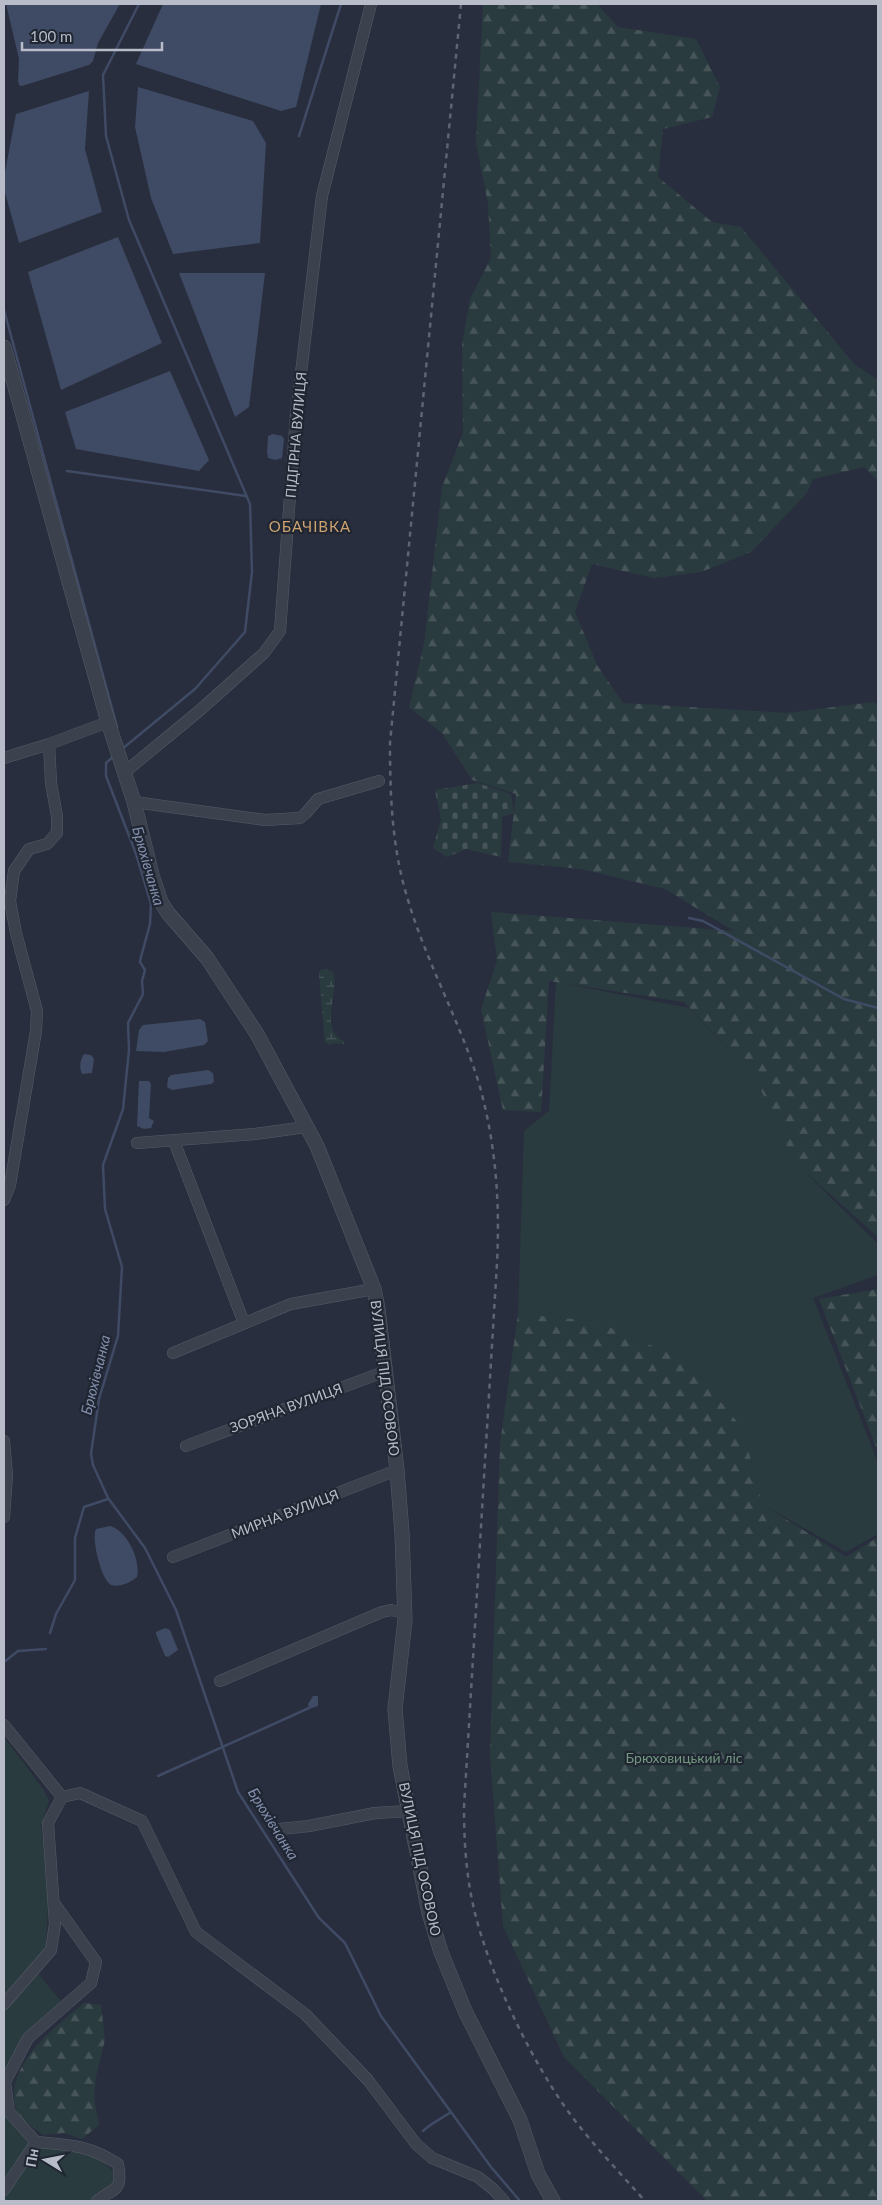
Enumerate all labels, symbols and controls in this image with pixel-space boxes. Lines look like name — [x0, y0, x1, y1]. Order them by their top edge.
scale bar — [22, 20, 162, 52]
text: 100 m — [30, 27, 72, 45]
street label: ПІДГІРНА ВУЛИЦЯ — [282, 371, 309, 499]
district label: ОБАЧІВКА — [269, 517, 351, 535]
water label: Брюхівчанка — [129, 824, 169, 908]
street label: ВУЛИЦЯ ПІД ОСОВОЮ — [368, 1299, 403, 1457]
water label: Брюхівчанка — [76, 1333, 114, 1417]
street label: ЗОРЯНА ВУЛИЦЯ — [227, 1379, 344, 1436]
street label: МИРНА ВУЛИЦЯ — [229, 1485, 341, 1542]
park label: Брюховицький ліс — [626, 1749, 743, 1766]
street label: ВУЛИЦЯ ПІД ОСОВОЮ — [396, 1780, 445, 1937]
water label: Брюхівчанка — [245, 1784, 303, 1863]
north arrow — [20, 2135, 70, 2185]
text: Пн — [22, 2147, 42, 2168]

